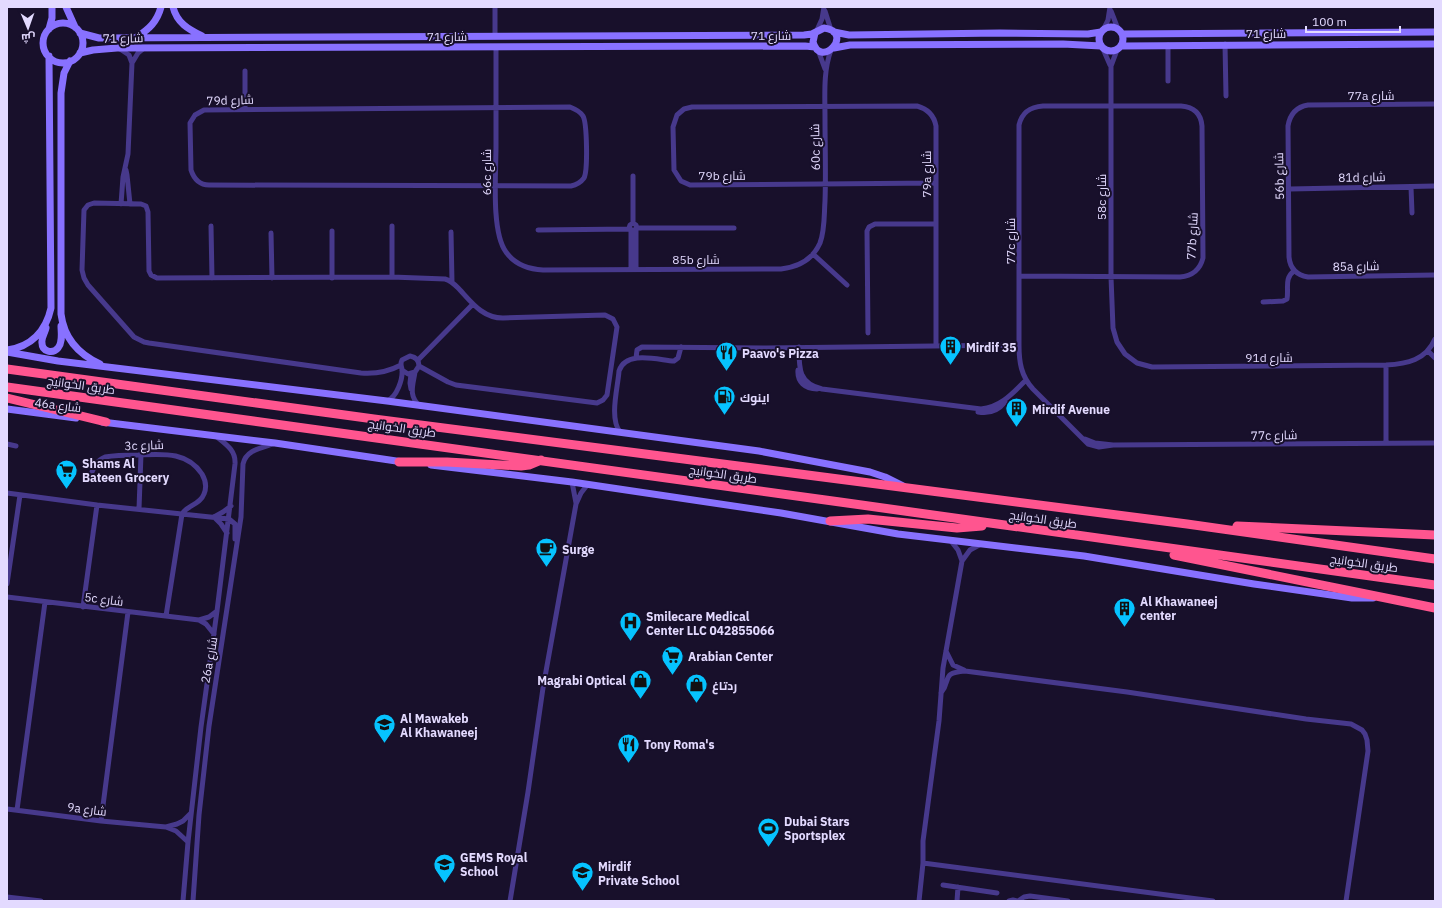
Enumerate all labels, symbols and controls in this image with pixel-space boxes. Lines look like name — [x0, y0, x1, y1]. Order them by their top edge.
north arrow — [8, 8, 48, 48]
scale bar — [1306, 8, 1400, 34]
text: 100 m — [1312, 14, 1347, 29]
street label: شارع 71 — [1246, 26, 1286, 42]
street label: شارع 71 — [751, 28, 791, 44]
street label: شارع 71 — [427, 29, 467, 45]
street label: شارع 71 — [103, 30, 143, 47]
text: ش — [21, 31, 36, 45]
street label: 77a شارع — [1348, 88, 1395, 104]
street label: 79d شارع — [206, 92, 254, 109]
street label: 60c شارع — [807, 124, 824, 170]
street label: 66c شارع — [479, 149, 495, 195]
street label: 79a شارع — [919, 150, 935, 197]
street label: 56b شارع — [1271, 152, 1288, 200]
street label: 79b شارع — [698, 168, 746, 184]
street label: 81d شارع — [1338, 169, 1386, 186]
street label: 58c شارع — [1094, 174, 1110, 220]
street label: 77b شارع — [1183, 212, 1202, 260]
street label: 77c شارع — [1003, 218, 1019, 264]
street label: 85b شارع — [672, 252, 720, 268]
street label: 85a شارع — [1332, 258, 1380, 275]
building icon: Mirdif 35 — [938, 334, 964, 367]
restaurant icon: Paavo's Pizza — [714, 340, 740, 373]
place label: Mirdif 35 — [966, 340, 1016, 355]
place label: Paavo's Pizza — [742, 346, 819, 361]
street label: 91d شارع — [1245, 350, 1293, 366]
street label: طريق الخوانيج — [46, 373, 116, 398]
fuel station icon: اينوك — [712, 384, 738, 417]
place label: اينوك — [740, 390, 770, 406]
street label: 46a شارع — [34, 395, 82, 416]
building icon: Mirdif Avenue — [1003, 396, 1029, 429]
place label: Mirdif Avenue — [1032, 402, 1110, 417]
street label: طريق الخوانيج — [367, 416, 437, 441]
street label: 77c شارع — [1251, 427, 1297, 444]
street label: 3c شارع — [124, 437, 164, 454]
place label: Shams Al Bateen Grocery — [82, 456, 170, 485]
supermarket icon: Shams Al Bateen Grocery — [54, 457, 80, 490]
street label: طريق الخوانيج — [688, 462, 758, 487]
street label: طريق الخوانيج — [1008, 507, 1078, 532]
cafe icon: Surge — [533, 536, 559, 569]
place label: Surge — [562, 542, 595, 557]
street label: طريق الخوانيج — [1329, 551, 1399, 576]
street label: 5c شارع — [83, 589, 125, 610]
place label: Al Khawaneej center — [1140, 594, 1218, 623]
building icon: Al Khawaneej center — [1112, 595, 1138, 628]
place label: Smilecare Medical Center LLC 042855066 — [646, 609, 774, 638]
hospital icon: Smilecare Medical Center LLC 042855066 — [618, 610, 644, 643]
street label: 26a شارع — [198, 636, 221, 685]
supermarket icon: Arabian Center — [659, 643, 685, 676]
place label: Arabian Center — [688, 649, 773, 664]
shop icon: Magrabi Optical — [628, 667, 654, 700]
shop icon: ردتاغ — [684, 672, 710, 705]
place label: Magrabi Optical — [537, 673, 626, 688]
place label: ردتاغ — [712, 678, 737, 695]
place label: Al Mawakeb Al Khawaneej — [400, 711, 478, 740]
school or university icon: Al Mawakeb Al Khawaneej — [372, 712, 398, 745]
restaurant icon: Tony Roma's — [615, 731, 641, 764]
place label: Tony Roma's — [644, 737, 715, 752]
street label: 9a شارع — [66, 799, 108, 820]
place label: Dubai Stars Sportsplex — [784, 814, 850, 843]
sports icon: Dubai Stars Sportsplex — [755, 815, 781, 848]
place label: GEMS Royal School — [460, 850, 528, 879]
school or university icon: GEMS Royal School — [432, 851, 458, 884]
place label: Mirdif Private School — [598, 859, 680, 888]
school or university icon: Mirdif Private School — [569, 860, 595, 893]

